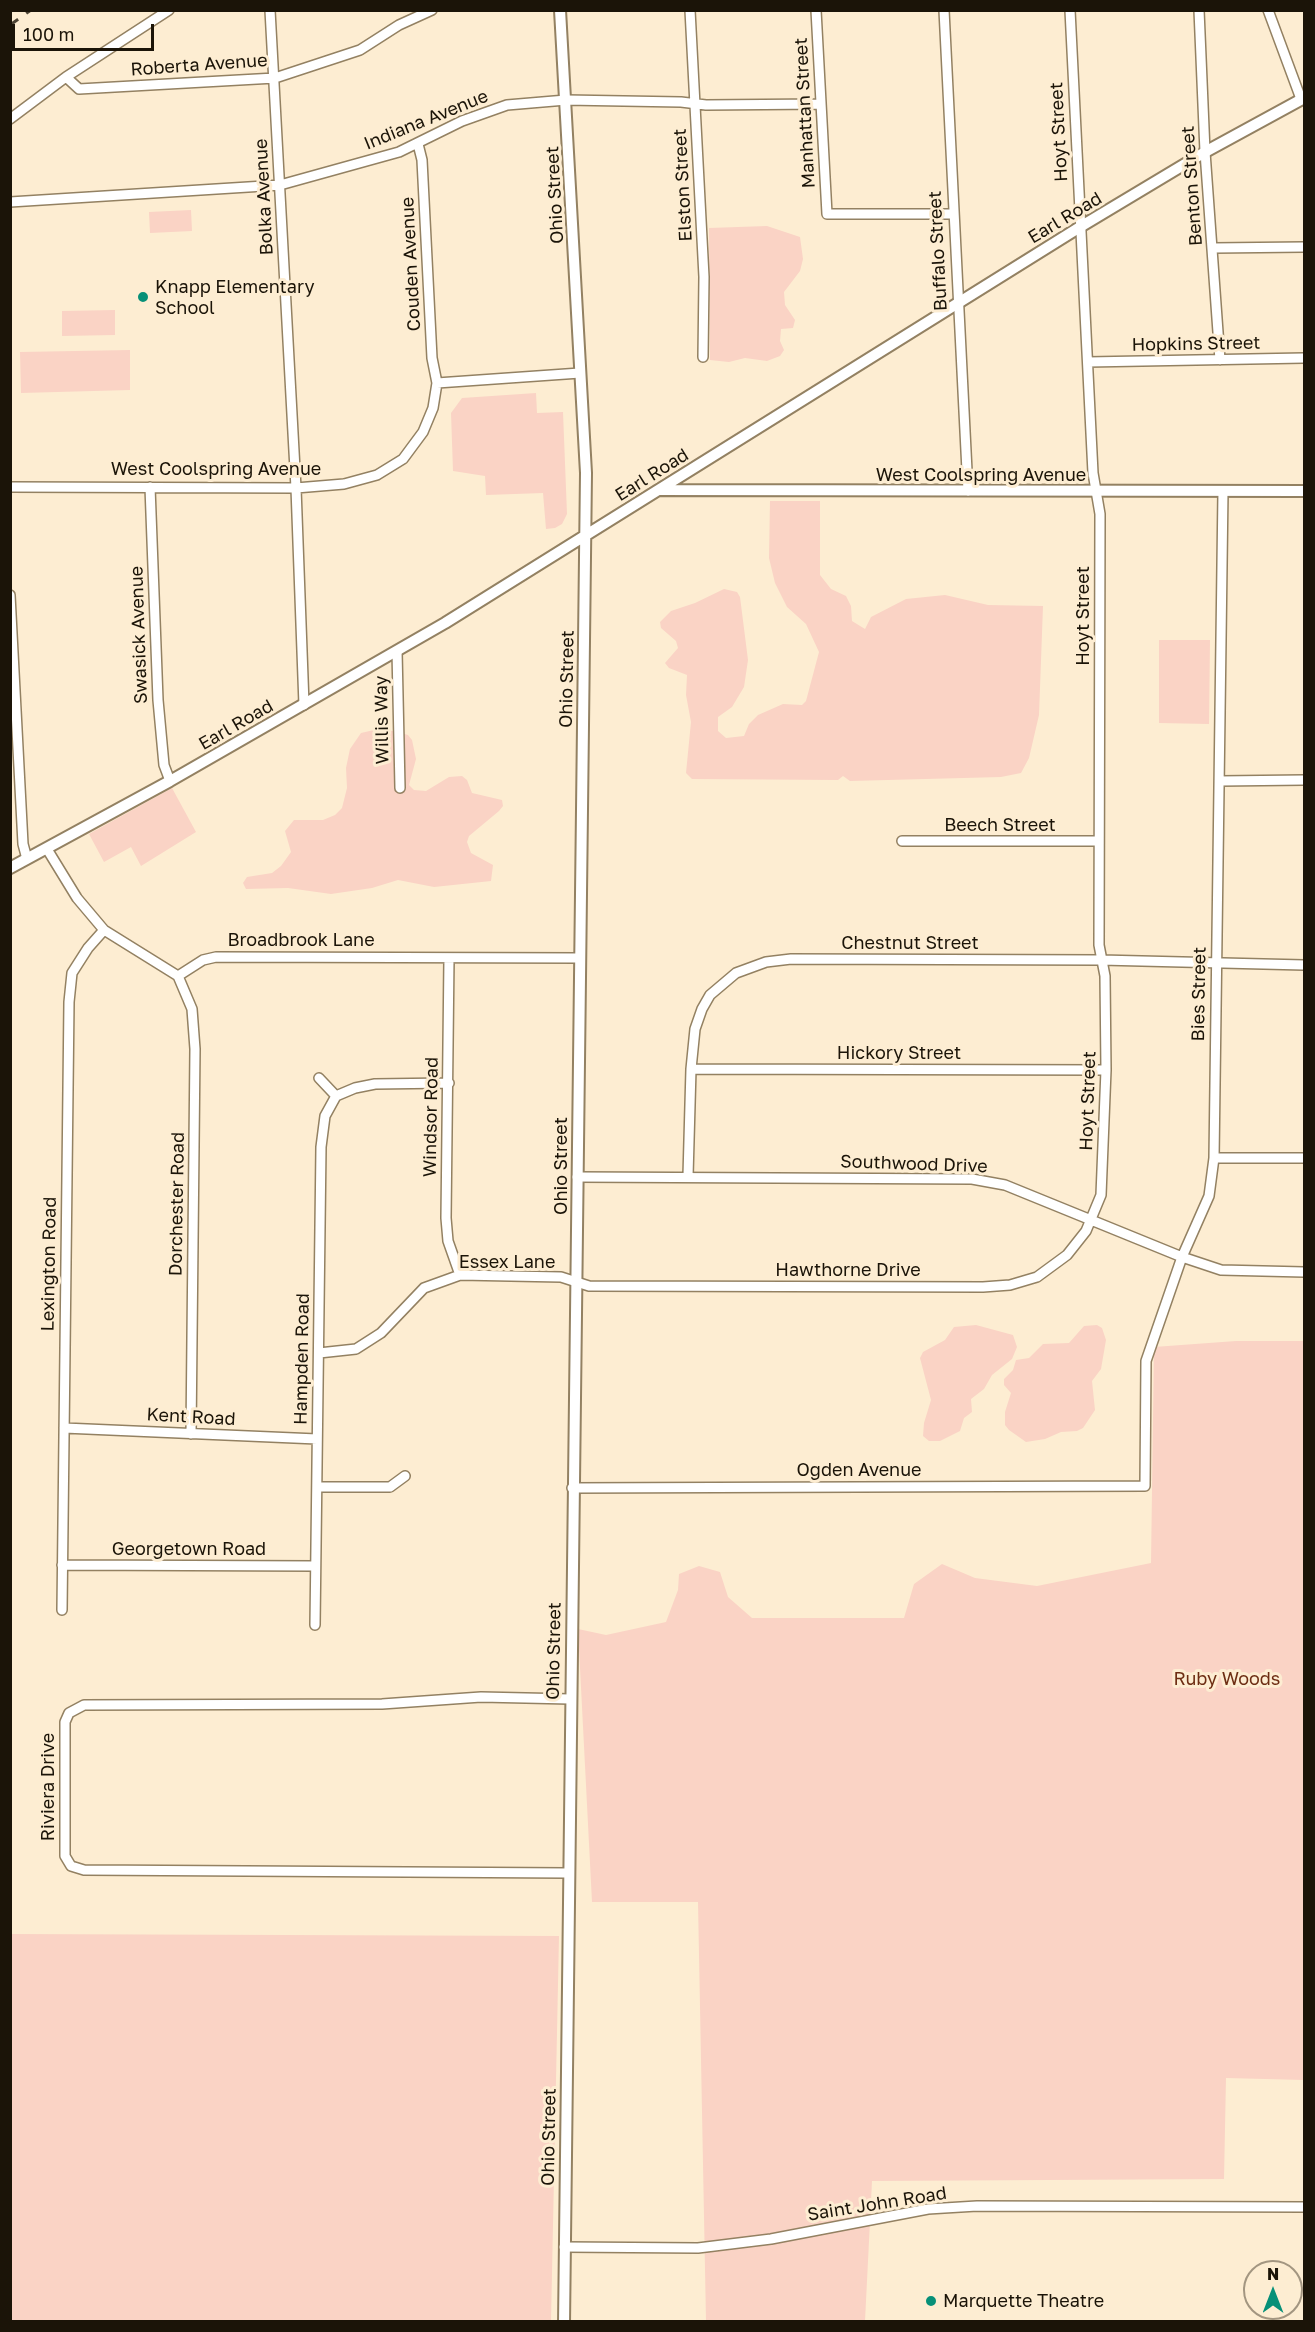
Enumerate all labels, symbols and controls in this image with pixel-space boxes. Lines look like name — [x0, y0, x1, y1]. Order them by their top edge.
scale bar — [15, 12, 158, 50]
text: 100 m — [23, 23, 74, 45]
street label: Manhattan Street — [790, 37, 820, 189]
street label: Roberta Avenue — [130, 49, 268, 81]
street label: Hoyt Street — [1046, 82, 1072, 182]
street label: Indiana Avenue — [361, 85, 491, 155]
street label: Benton Street — [1177, 125, 1207, 247]
street label: Elston Street — [669, 128, 697, 242]
street label: Bolka Avenue — [250, 138, 278, 256]
street label: Ohio Street — [542, 146, 568, 244]
street label: Earl Road — [1024, 188, 1106, 248]
street label: Buffalo Street — [924, 190, 952, 312]
street label: Couden Avenue — [397, 196, 425, 332]
place label: Knapp Elementary School — [155, 276, 315, 318]
marker: Knapp Elementary School — [136, 290, 150, 304]
street label: Hopkins Street — [1131, 332, 1261, 356]
street label: Earl Road — [611, 444, 693, 506]
street label: West Coolspring Avenue — [111, 458, 321, 480]
street label: West Coolspring Avenue — [876, 464, 1086, 486]
street label: Swasick Avenue — [126, 566, 152, 704]
street label: Hoyt Street — [1072, 566, 1094, 666]
street label: Ohio Street — [555, 630, 579, 728]
street label: Willis Way — [370, 675, 394, 765]
street label: Earl Road — [195, 695, 277, 755]
street label: Beech Street — [944, 814, 1056, 836]
street label: Broadbrook Lane — [227, 929, 375, 951]
street label: Chestnut Street — [841, 932, 979, 954]
street label: Bies Street — [1187, 946, 1211, 1042]
street label: Hickory Street — [837, 1042, 961, 1064]
street label: Hoyt Street — [1075, 1051, 1101, 1151]
street label: Windsor Road — [419, 1057, 443, 1177]
street label: Ohio Street — [550, 1117, 572, 1215]
street label: Dorchester Road — [165, 1132, 189, 1276]
street label: Southwood Drive — [840, 1151, 988, 1177]
street label: Lexington Road — [37, 1196, 61, 1332]
street label: Essex Lane — [459, 1251, 555, 1273]
street label: Hawthorne Drive — [775, 1259, 921, 1281]
street label: Hampden Road — [290, 1293, 314, 1425]
street label: Kent Road — [146, 1404, 236, 1430]
street label: Ogden Avenue — [796, 1459, 922, 1481]
street label: Georgetown Road — [112, 1538, 266, 1560]
street label: Ohio Street — [542, 1602, 566, 1700]
park label: Ruby Woods — [1174, 1668, 1280, 1690]
street label: Riviera Drive — [37, 1733, 59, 1841]
street label: Ohio Street — [537, 2088, 561, 2186]
street label: Saint John Road — [806, 2182, 948, 2226]
north arrow — [1243, 2260, 1303, 2320]
text: N — [1267, 2264, 1279, 2284]
place label: Marquette Theatre — [943, 2290, 1104, 2312]
marker: Marquette Theatre — [924, 2294, 938, 2308]

